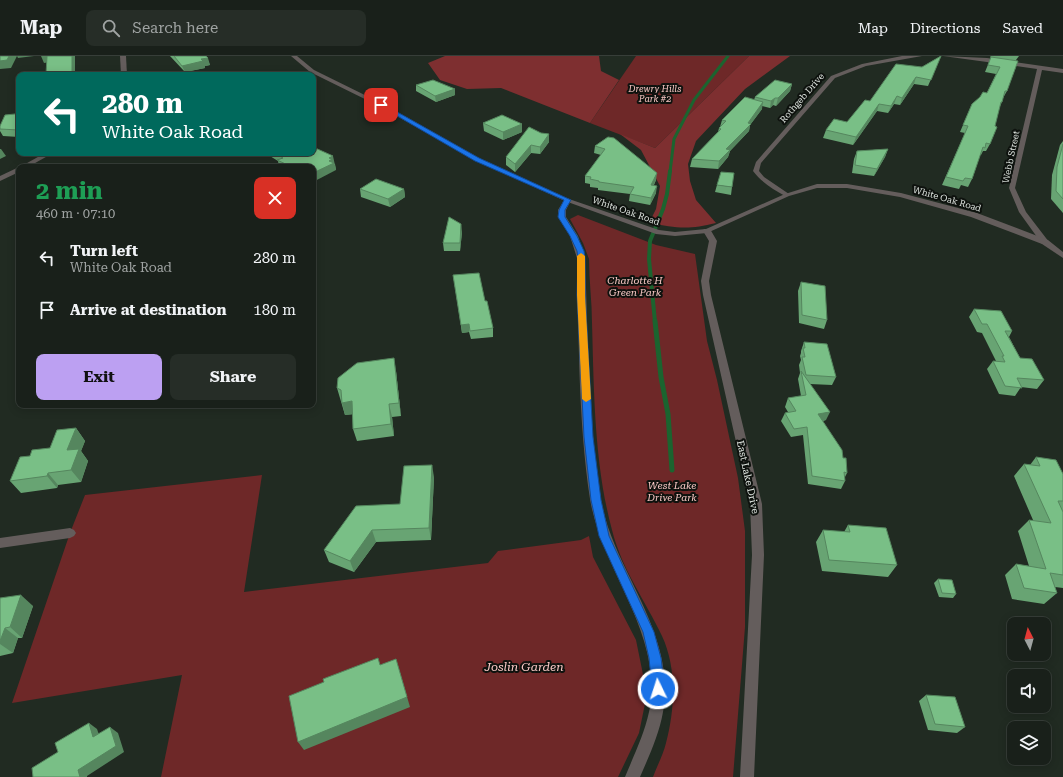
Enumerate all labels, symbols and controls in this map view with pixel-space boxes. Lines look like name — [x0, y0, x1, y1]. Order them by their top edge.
search box — [86, 10, 366, 46]
text: Map — [20, 16, 62, 39]
icon: search — [100, 17, 122, 39]
text: Search here — [132, 19, 218, 37]
text: Map — [858, 20, 888, 36]
text: Directions — [910, 20, 980, 36]
text: Saved — [1002, 20, 1043, 36]
street label: Rothgeb Drive — [778, 71, 826, 125]
park label: Drewry Hills Park #2 — [628, 84, 681, 104]
text: 280 m — [102, 87, 183, 120]
icon: left — [36, 88, 88, 140]
pin — [364, 88, 398, 122]
icon: arrive — [370, 94, 392, 116]
text: White Oak Road — [102, 121, 243, 142]
street label: Webb Street — [1001, 129, 1022, 184]
text: 2 min — [36, 177, 103, 205]
button: close — [254, 177, 296, 219]
street label: White Oak Road — [912, 184, 983, 214]
street label: White Oak Road — [591, 195, 661, 227]
text: 460 m · 07:10 — [36, 206, 115, 221]
text: Turn left — [70, 242, 138, 260]
icon: left — [36, 247, 58, 269]
text: 280 m — [253, 249, 296, 267]
text: White Oak Road — [70, 260, 172, 275]
park label: Charlotte H Green Park — [607, 275, 663, 298]
icon: arrive — [36, 299, 58, 321]
text: Arrive at destination — [70, 301, 226, 319]
text: 180 m — [253, 301, 296, 319]
button: Exit — [36, 354, 162, 400]
button: Share — [170, 354, 296, 400]
street label: East Lake Drive — [735, 439, 761, 515]
park label: West Lake Drive Park — [646, 480, 697, 503]
north arrow — [1007, 617, 1051, 661]
map controls — [1007, 617, 1051, 765]
park label: Joslin Garden — [483, 660, 564, 674]
position arrow — [637, 668, 679, 710]
button: sound — [1007, 669, 1051, 713]
button: layers — [1007, 721, 1051, 765]

